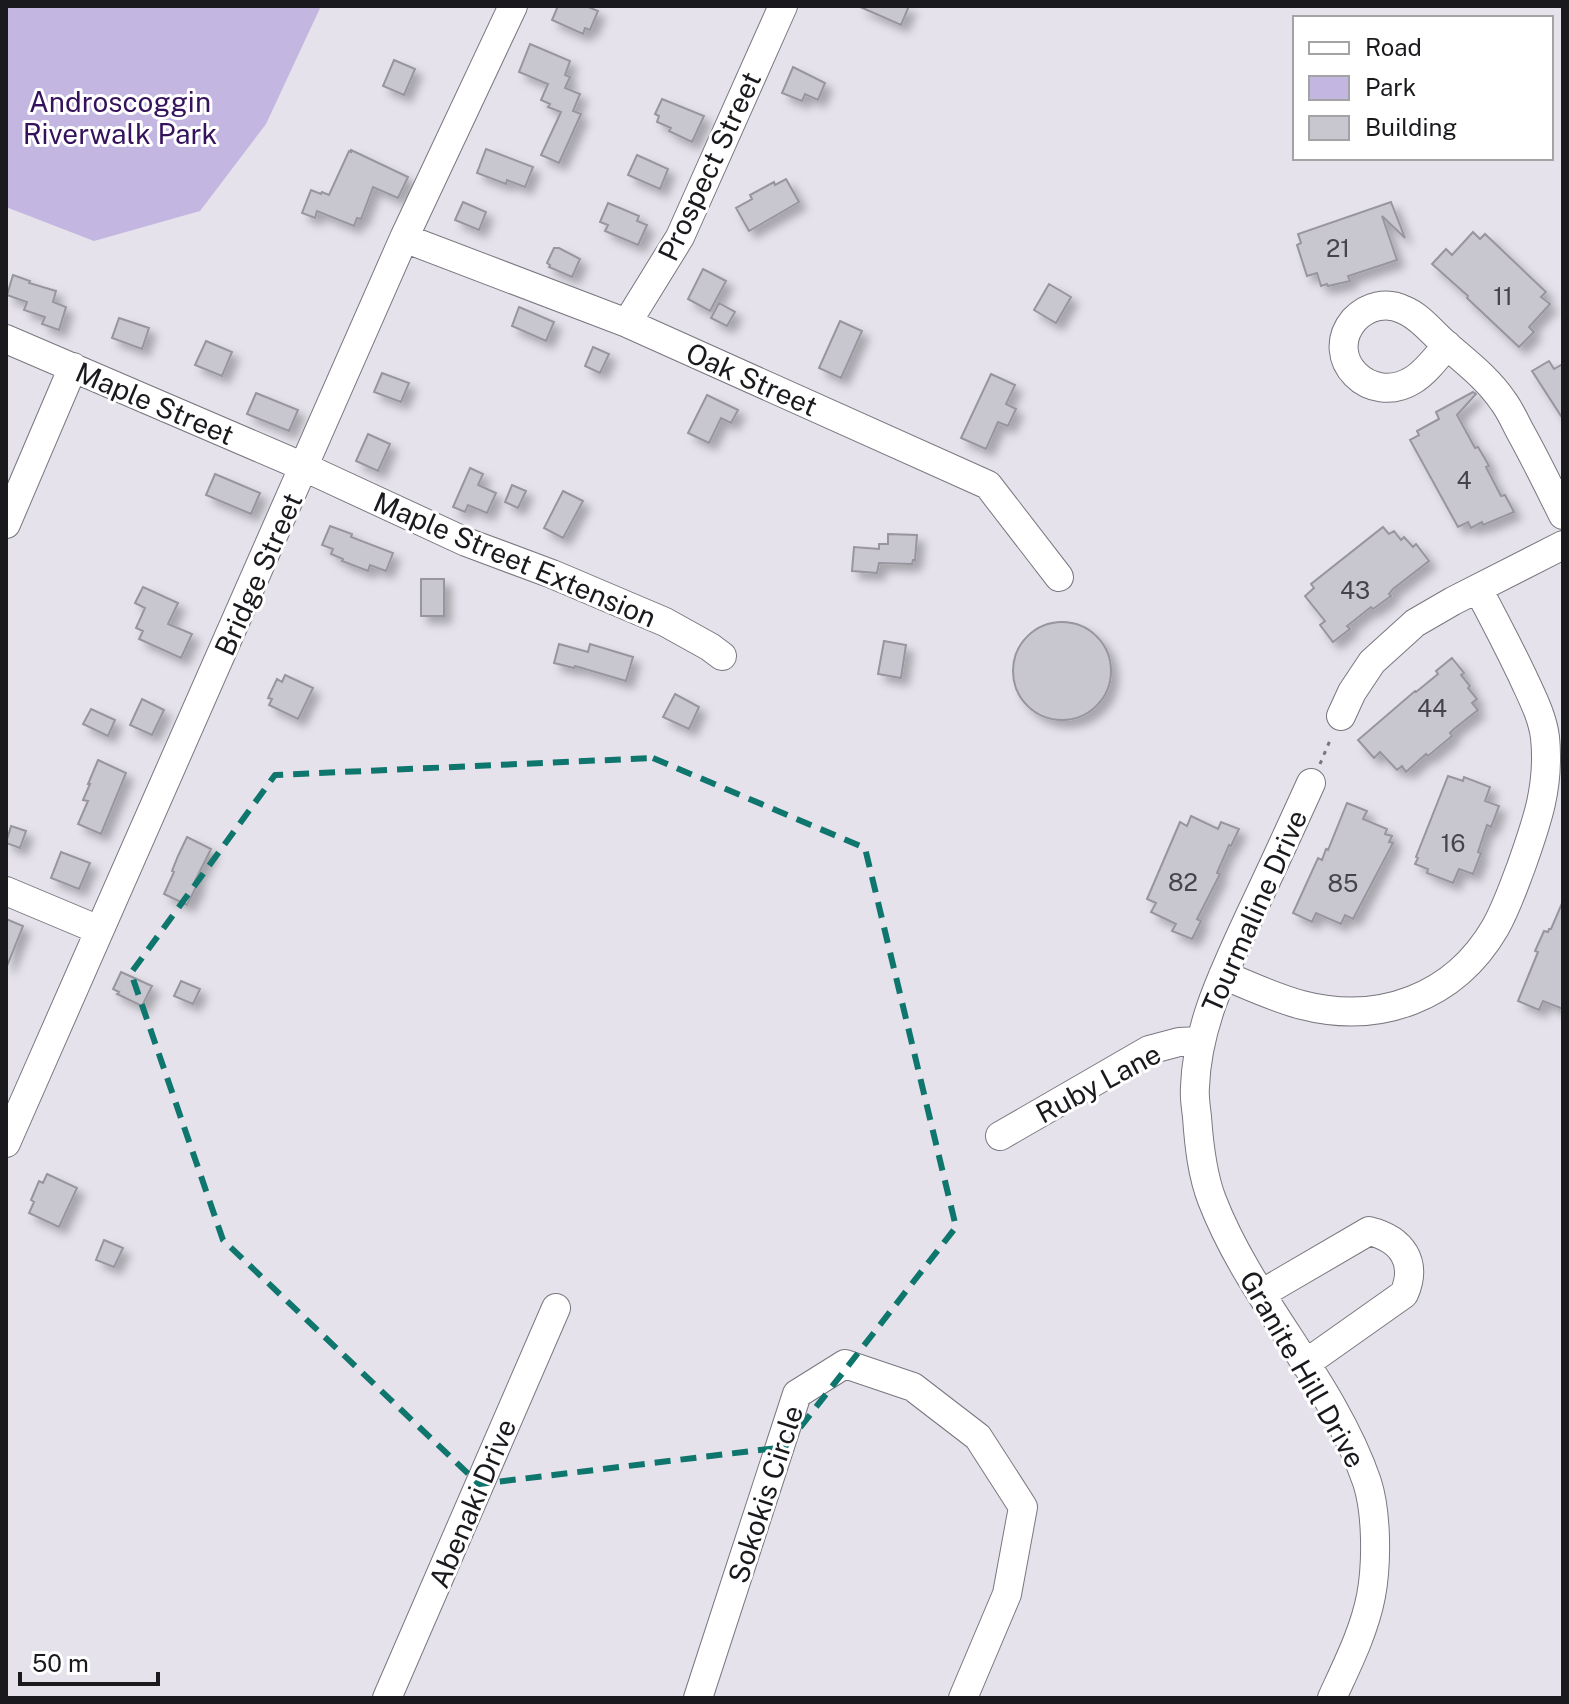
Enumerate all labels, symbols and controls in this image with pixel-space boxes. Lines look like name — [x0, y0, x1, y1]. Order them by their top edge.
legend — [1293, 16, 1553, 160]
text: Road — [1365, 33, 1422, 61]
street label: Prospect Street — [651, 66, 767, 266]
text: Park — [1365, 73, 1416, 101]
park label: Androscoggin Riverwalk Park — [23, 85, 217, 150]
text: Building — [1365, 113, 1457, 141]
house number: 21 — [1326, 234, 1350, 262]
house number: 11 — [1493, 282, 1513, 310]
street label: Oak Street — [681, 335, 823, 423]
street label: Maple Street — [71, 355, 239, 451]
house number: 4 — [1456, 466, 1472, 494]
street label: Maple Street Extension — [369, 485, 661, 633]
street label: Bridge Street — [207, 488, 309, 660]
house number: 43 — [1340, 576, 1370, 604]
house number: 44 — [1417, 694, 1447, 722]
street label: Tourmaline Drive — [1194, 804, 1314, 1018]
house number: 16 — [1441, 829, 1465, 857]
house number: 82 — [1168, 868, 1198, 896]
house number: 85 — [1328, 869, 1358, 897]
street label: Ruby Lane — [1030, 1036, 1166, 1130]
street label: Granite Hill Drive — [1233, 1265, 1373, 1473]
street label: Sokokis Circle — [721, 1401, 809, 1587]
street label: Abenaki Drive — [422, 1413, 522, 1593]
scale bar — [20, 1636, 158, 1686]
text: 50 m — [32, 1649, 89, 1677]

